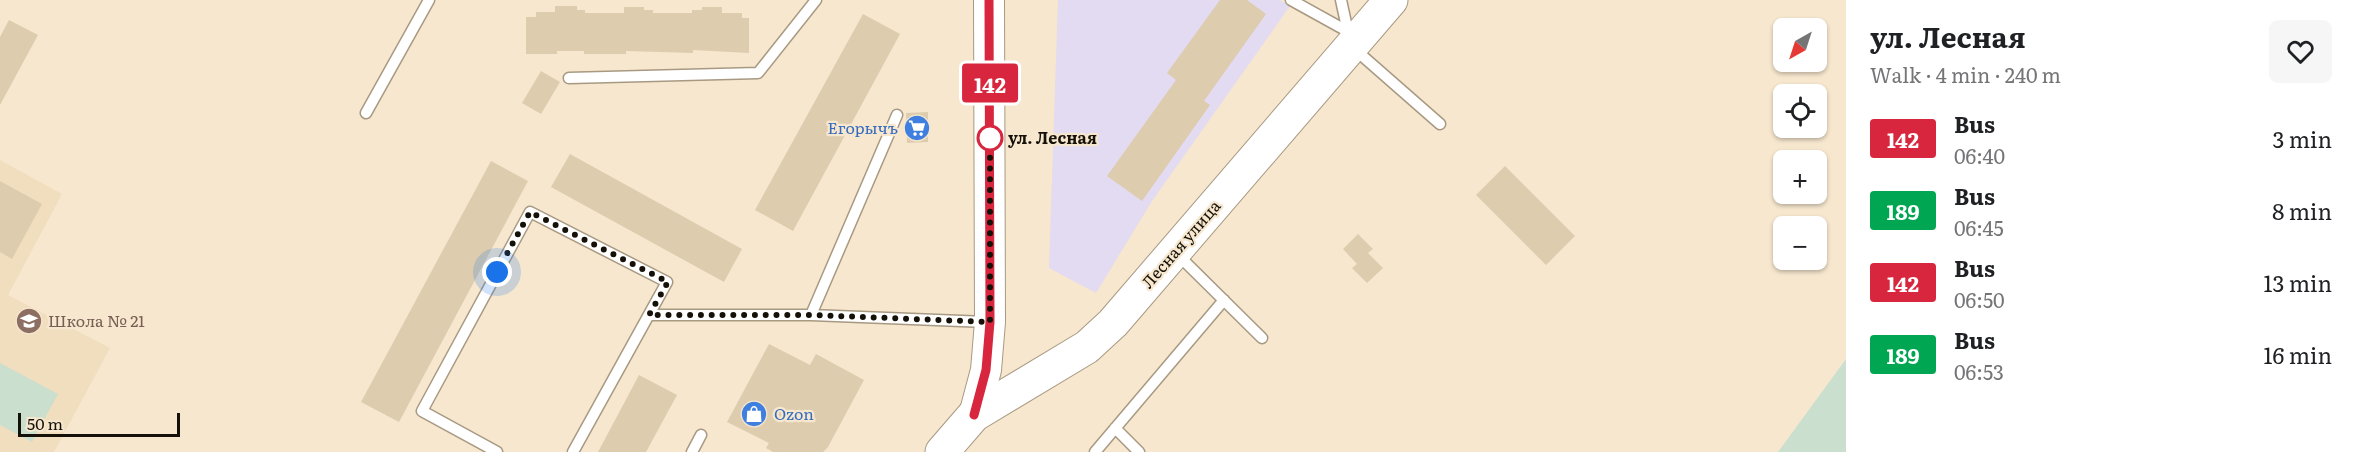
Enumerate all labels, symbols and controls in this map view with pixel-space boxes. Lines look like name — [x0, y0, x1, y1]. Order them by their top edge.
text: ул. Лесная — [1870, 15, 2026, 57]
north arrow — [1773, 18, 1827, 72]
map controls — [1773, 18, 1827, 270]
button: heart — [2269, 20, 2332, 83]
text: Walk · 4 min · 240 m — [1870, 59, 2061, 89]
line badge: 142 — [956, 64, 1024, 103]
text: 142 — [974, 68, 1006, 99]
button: locate — [1773, 84, 1827, 138]
text: Bus — [1954, 107, 1995, 140]
supermarket icon: Егорычъ — [902, 113, 932, 143]
place label: Егорычъ — [827, 115, 898, 139]
text: 3 min — [2272, 122, 2332, 155]
text: 142 — [1887, 123, 1919, 154]
marker: ул. Лесная — [977, 125, 1003, 151]
place label: ул. Лесная — [1008, 125, 1097, 149]
text: 06:40 — [1954, 140, 2005, 170]
button: + — [1773, 150, 1827, 204]
text: Bus — [1954, 179, 1995, 212]
street label: Лесная улица — [1135, 194, 1226, 293]
text: 8 min — [2272, 194, 2332, 227]
text: 189 — [1886, 195, 1920, 226]
text: 06:45 — [1954, 212, 2004, 242]
button: − — [1773, 216, 1827, 270]
text: Bus — [1954, 251, 1995, 284]
your location — [482, 257, 512, 287]
text: 13 min — [2263, 266, 2332, 299]
text: 142 — [1887, 267, 1919, 298]
text: 06:50 — [1954, 284, 2005, 314]
school or university icon: Школа № 21 — [14, 306, 44, 336]
place label: Школа № 21 — [48, 308, 145, 332]
text: Bus — [1954, 323, 1995, 356]
text: 16 min — [2264, 338, 2332, 371]
text: 189 — [1886, 339, 1920, 370]
text: 06:53 — [1954, 356, 2004, 386]
shop icon: Ozon — [739, 399, 769, 429]
place label: Ozon — [774, 401, 814, 425]
scale bar — [18, 410, 180, 438]
text: 50 m — [27, 411, 63, 435]

